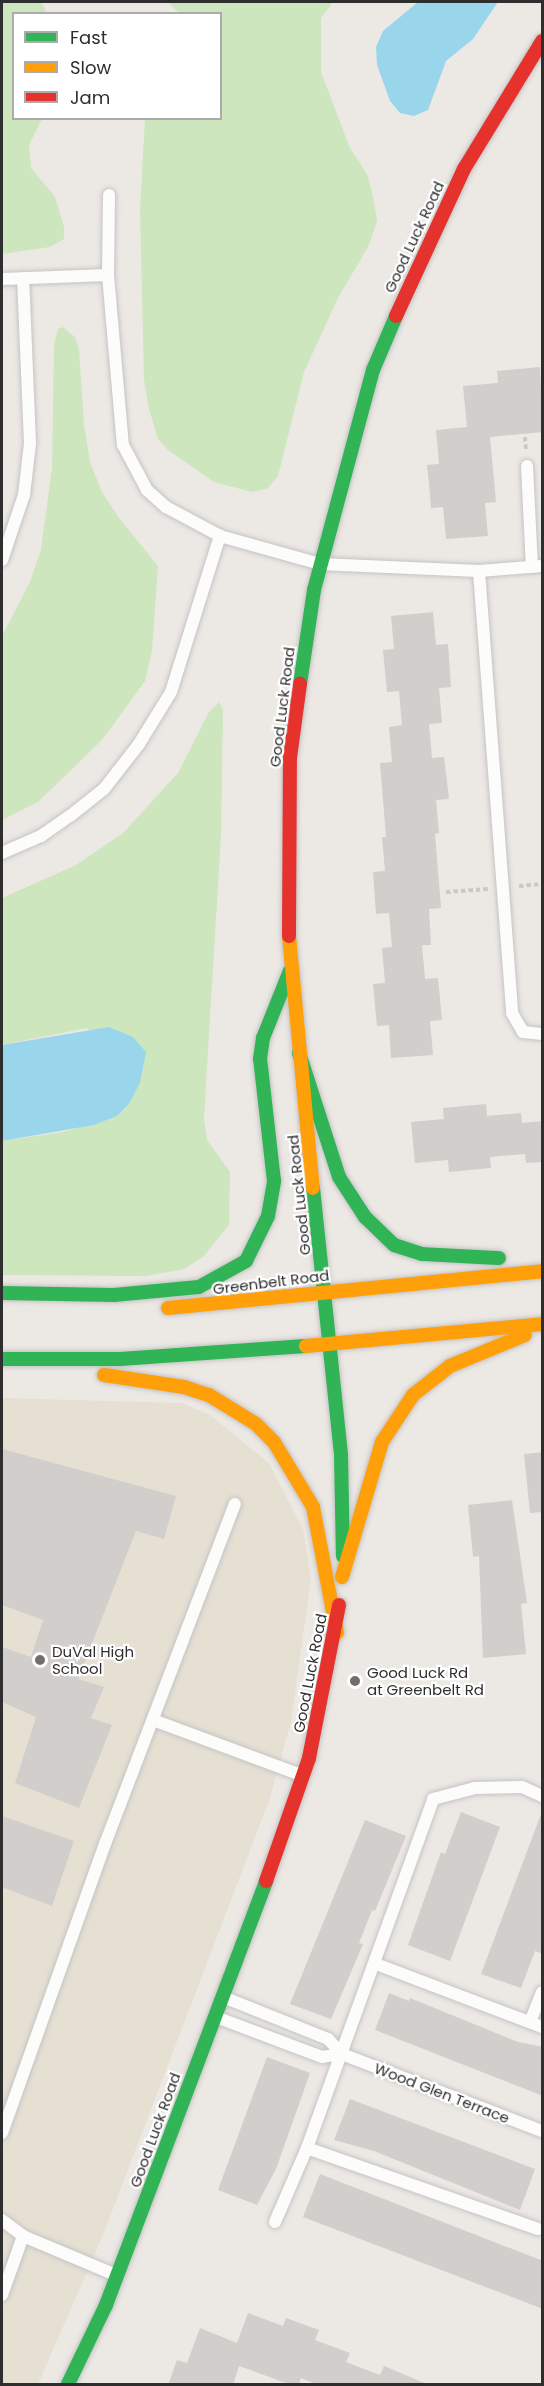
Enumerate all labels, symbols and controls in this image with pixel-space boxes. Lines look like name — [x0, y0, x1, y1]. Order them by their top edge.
legend — [12, 12, 222, 120]
text: Fast — [70, 25, 107, 50]
text: Slow — [70, 55, 111, 80]
text: Jam — [70, 85, 110, 110]
street label: Good Luck Road — [380, 178, 448, 296]
street label: Good Luck Road — [266, 646, 298, 768]
street label: Good Luck Road — [284, 1134, 314, 1256]
street label: Greenbelt Road — [212, 1266, 330, 1298]
street label: Good Luck Road — [290, 1612, 330, 1734]
place label: DuVal High School — [52, 1642, 134, 1677]
marker: DuVal High School — [33, 1653, 47, 1667]
place label: Good Luck Rd at Greenbelt Rd — [367, 1663, 484, 1698]
marker: Good Luck Rd at Greenbelt Rd — [348, 1674, 362, 1688]
street label: Wood Glen Terrace — [372, 2059, 512, 2127]
street label: Good Luck Road — [126, 2070, 184, 2190]

